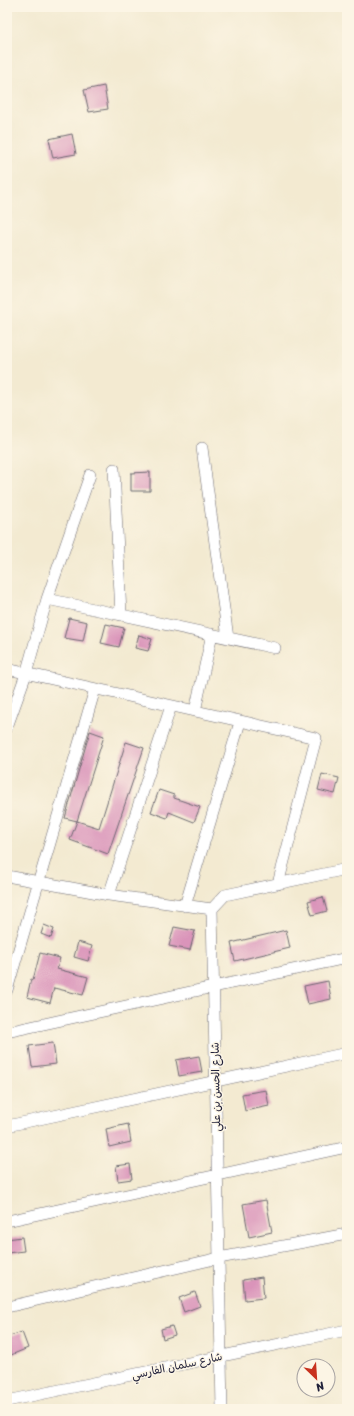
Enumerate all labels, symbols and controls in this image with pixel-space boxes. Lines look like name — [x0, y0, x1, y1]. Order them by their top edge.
street label: شارع الحسن بن علي — [206, 1042, 227, 1132]
street label: شارع سلمان الفارسي — [130, 1347, 224, 1386]
north arrow — [296, 1358, 336, 1398]
text: N — [312, 1376, 328, 1397]

